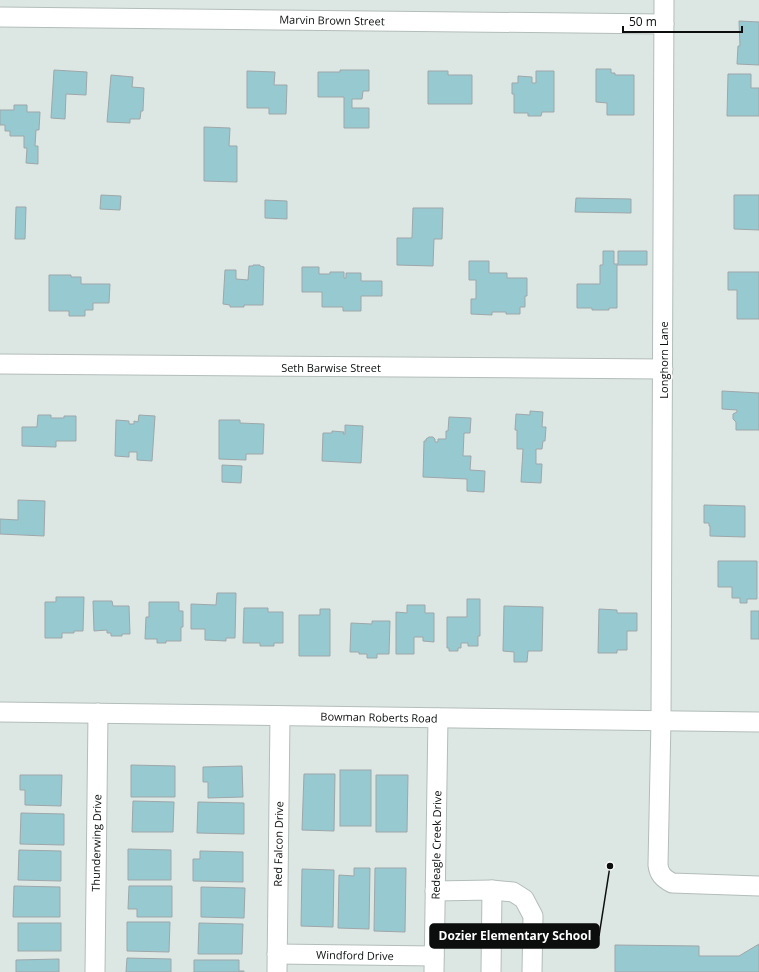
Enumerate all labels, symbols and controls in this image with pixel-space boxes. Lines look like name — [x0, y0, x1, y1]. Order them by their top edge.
scale bar — [623, 8, 742, 34]
street label: Marvin Brown Street — [279, 12, 385, 28]
text: 50 m — [629, 13, 657, 30]
street label: Longhorn Lane — [656, 321, 671, 399]
street label: Seth Barwise Street — [281, 360, 381, 375]
street label: Bowman Roberts Road — [320, 708, 438, 726]
street label: Redeagle Creek Drive — [428, 790, 444, 900]
street label: Thunderwing Drive — [88, 794, 104, 892]
street label: Red Falcon Drive — [270, 801, 286, 887]
callout: Dozier Elementary School — [430, 924, 599, 948]
text: Dozier Elementary School — [439, 927, 591, 944]
street label: Windford Drive — [316, 947, 394, 963]

